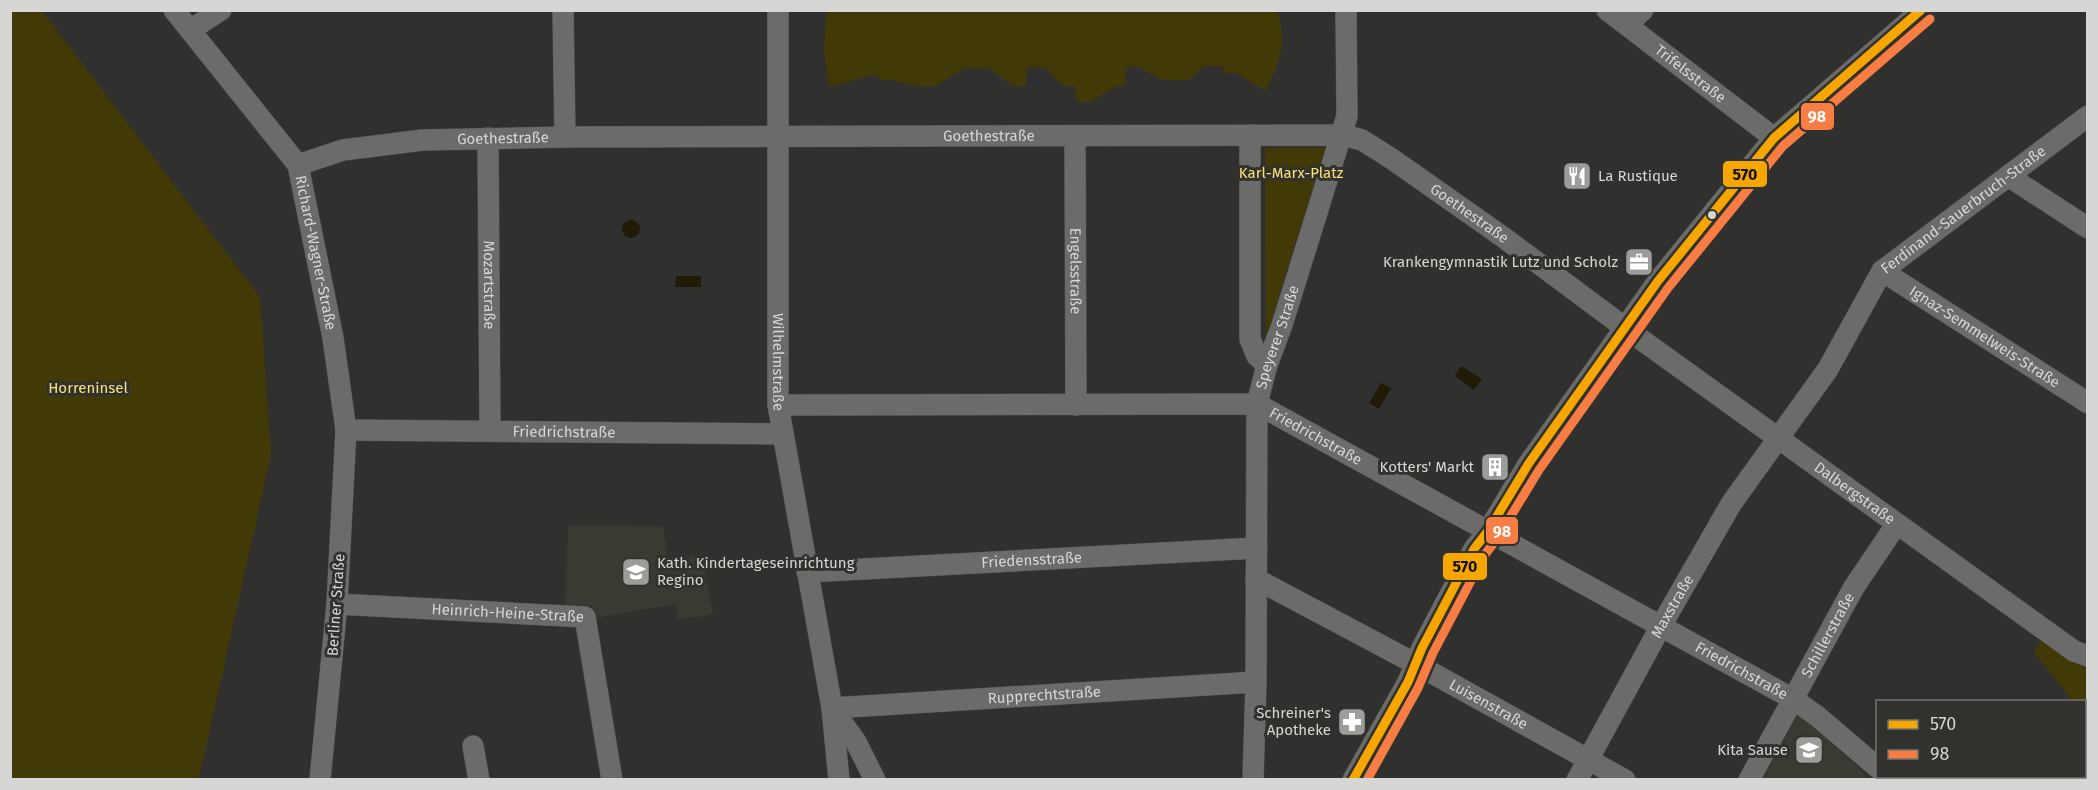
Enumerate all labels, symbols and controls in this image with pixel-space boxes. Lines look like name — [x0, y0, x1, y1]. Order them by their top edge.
street label: Trifelsstraße — [1651, 41, 1729, 107]
line badge: 98 — [1800, 102, 1835, 131]
text: 98 — [1808, 107, 1826, 126]
street label: Goethestraße — [943, 127, 1035, 145]
street label: Goethestraße — [457, 128, 549, 148]
street label: Ferdinand-Sauerbruch-Straße — [1877, 142, 2049, 278]
restaurant icon: La Rustique — [1561, 160, 1593, 192]
line badge: 570 — [1722, 160, 1768, 188]
park label: Karl-Marx-Platz — [1239, 164, 1344, 182]
text: 570 — [1733, 165, 1757, 184]
place label: La Rustique — [1598, 167, 1678, 185]
street label: Richard-Wagner-Straße — [291, 174, 340, 332]
street label: Goethestraße — [1427, 180, 1512, 247]
unlabelled marker — [1706, 209, 1718, 221]
street label: Engelsstraße — [1066, 228, 1085, 314]
street label: Mozartstraße — [480, 240, 498, 330]
office icon: Krankengymnastik Lutz und Scholz — [1623, 246, 1655, 278]
place label: Krankengymnastik Lutz und Scholz — [1383, 253, 1618, 271]
street label: Ignaz-Semmelweis-Straße — [1906, 282, 2063, 392]
street label: Speyerer Straße — [1252, 283, 1303, 391]
street label: Wilhelmstraße — [769, 313, 788, 413]
park label: Horreninsel — [48, 379, 128, 397]
street label: Friedrichstraße — [1266, 404, 1365, 469]
street label: Friedrichstraße — [512, 423, 616, 441]
building icon: Kotters' Markt — [1479, 451, 1511, 483]
place label: Kotters' Markt — [1380, 458, 1475, 476]
street label: Dalbergstraße — [1811, 458, 1899, 528]
line badge: 98 — [1485, 516, 1519, 545]
text: 98 — [1493, 522, 1511, 541]
street label: Friedensstraße — [981, 548, 1083, 572]
line badge: 570 — [1442, 552, 1488, 581]
street label: Berliner Straße — [323, 553, 349, 657]
place label: Kath. Kindertageseinrichtung Regino — [657, 554, 855, 589]
school or university icon: Kath. Kindertageseinrichtung Regino — [620, 556, 652, 588]
text: 570 — [1453, 557, 1477, 576]
street label: Maxstraße — [1647, 572, 1697, 641]
street label: Schillerstraße — [1798, 590, 1858, 681]
street label: Heinrich-Heine-Straße — [431, 600, 584, 626]
street label: Friedrichstraße — [1692, 638, 1791, 703]
street label: Luisenstraße — [1446, 675, 1531, 733]
street label: Rupprechtstraße — [987, 683, 1101, 707]
legend — [1876, 700, 2086, 778]
place label: Schreiner's Apotheke — [1256, 704, 1331, 739]
pharmacy icon: Schreiner's Apotheke — [1336, 706, 1368, 738]
text: 570 — [1930, 713, 1956, 735]
school or university icon: Kita Sause — [1793, 734, 1825, 766]
place label: Kita Sause — [1717, 741, 1788, 759]
text: 98 — [1930, 743, 1949, 765]

